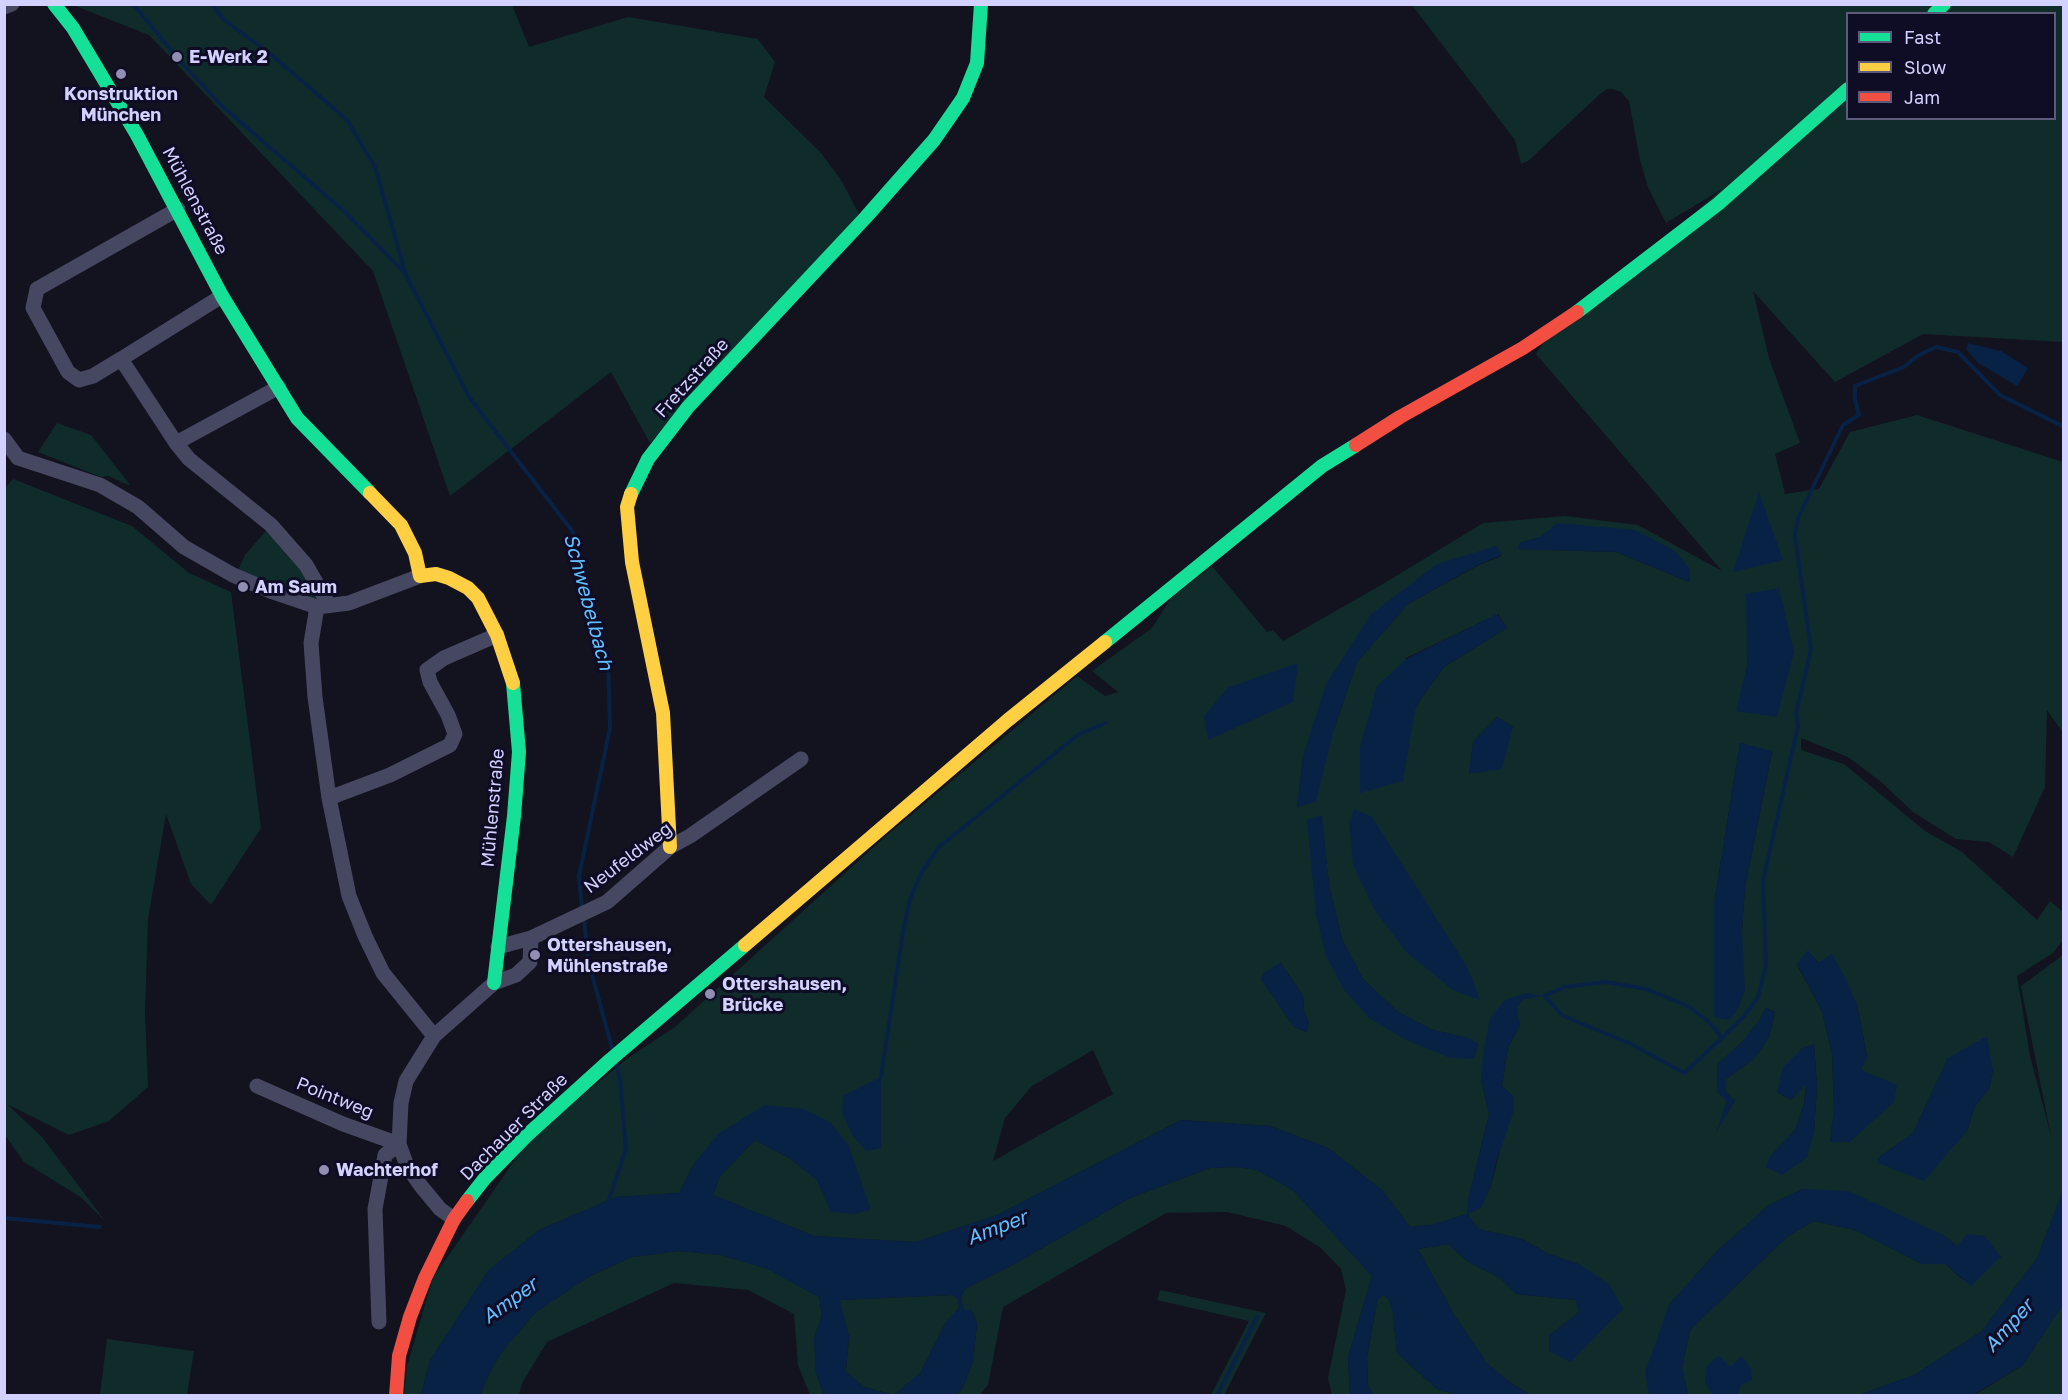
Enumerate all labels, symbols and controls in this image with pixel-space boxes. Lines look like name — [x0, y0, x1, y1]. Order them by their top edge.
legend — [1846, 12, 2056, 120]
text: Fast — [1904, 26, 1941, 48]
place label: E-Werk 2 — [189, 46, 268, 68]
marker: E-Werk 2 — [170, 50, 184, 64]
text: Slow — [1904, 56, 1946, 78]
marker: Konstruktion München — [114, 67, 128, 81]
place label: Konstruktion München — [64, 83, 178, 125]
text: Jam — [1904, 86, 1940, 108]
street label: Mühlenstraße — [157, 143, 233, 259]
street label: Fretzstraße — [651, 334, 733, 422]
water label: Schwebelbach — [558, 531, 618, 673]
place label: Am Saum — [255, 576, 337, 598]
marker: Am Saum — [236, 580, 250, 594]
street label: Mühlenstraße — [477, 748, 509, 868]
street label: Neufeldweg — [580, 818, 676, 898]
place label: Ottershausen, Mühlenstraße — [547, 934, 672, 976]
marker: Ottershausen, Mühlenstraße — [528, 948, 542, 962]
place label: Ottershausen, Brücke — [722, 973, 847, 1016]
marker: Ottershausen, Brücke — [703, 987, 717, 1001]
street label: Dachauer Straße — [456, 1069, 572, 1185]
street label: Pointweg — [293, 1073, 377, 1123]
place label: Wachterhof — [336, 1159, 438, 1181]
marker: Wachterhof — [317, 1163, 331, 1177]
water label: Amper — [963, 1206, 1031, 1250]
water label: Amper — [478, 1273, 542, 1329]
water label: Amper — [1979, 1295, 2039, 1357]

